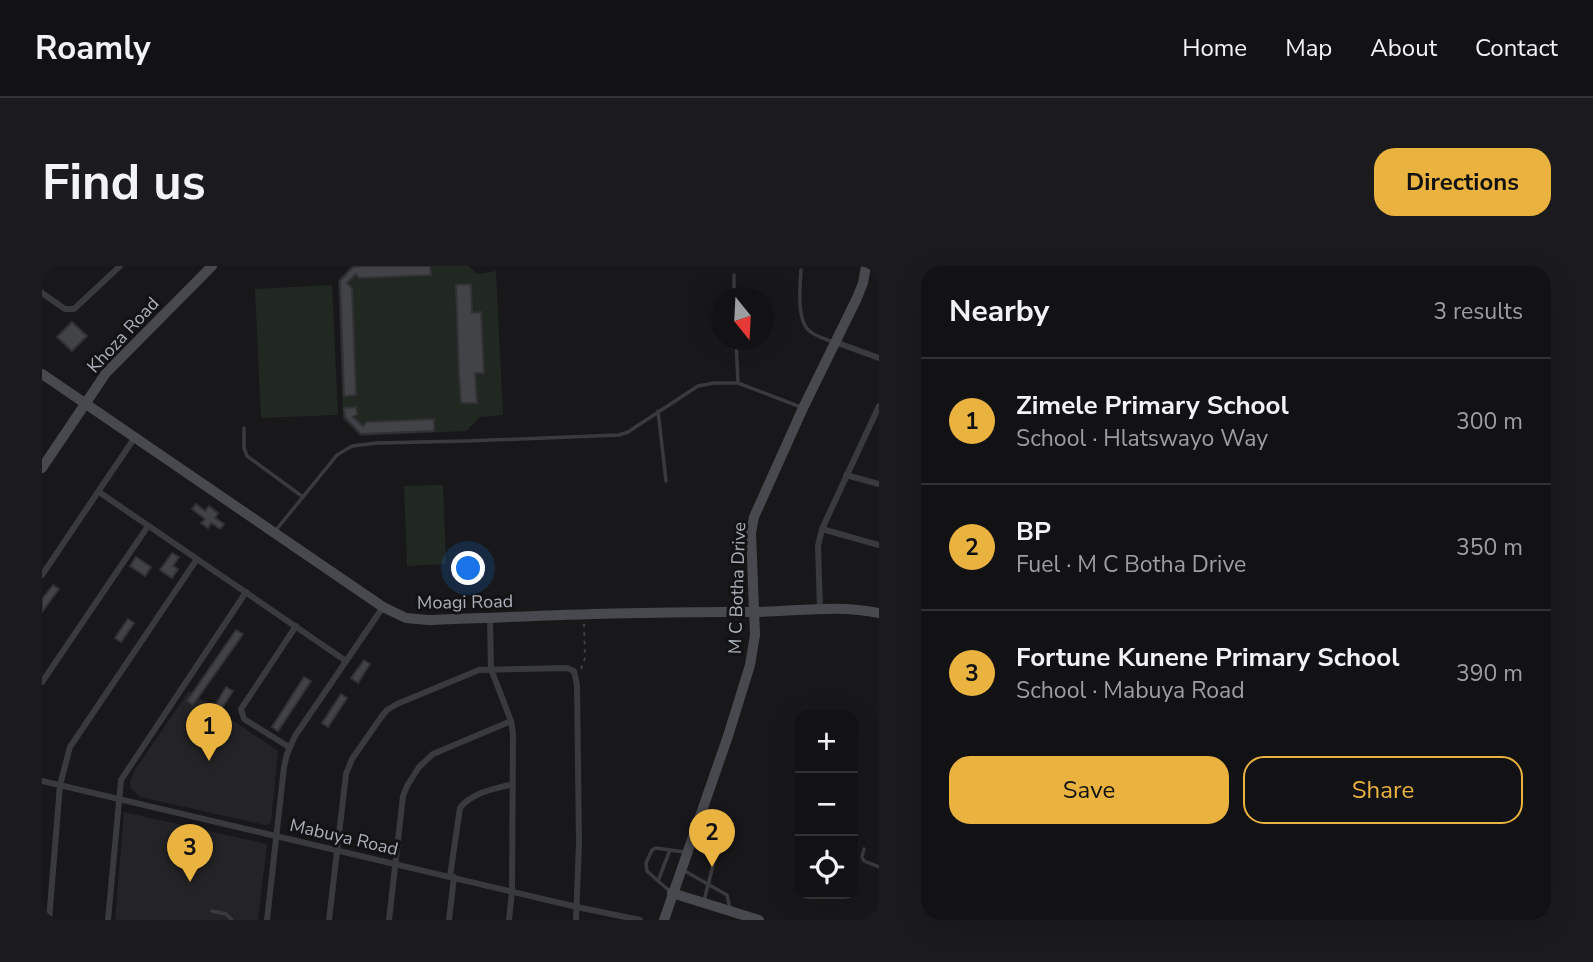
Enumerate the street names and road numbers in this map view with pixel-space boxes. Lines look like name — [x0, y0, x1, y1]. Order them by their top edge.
street label: Khoza Road — [82, 292, 164, 378]
street label: M C Botha Drive — [723, 522, 751, 654]
street label: Moagi Road — [417, 589, 513, 615]
street label: Mabuya Road — [287, 813, 401, 861]

